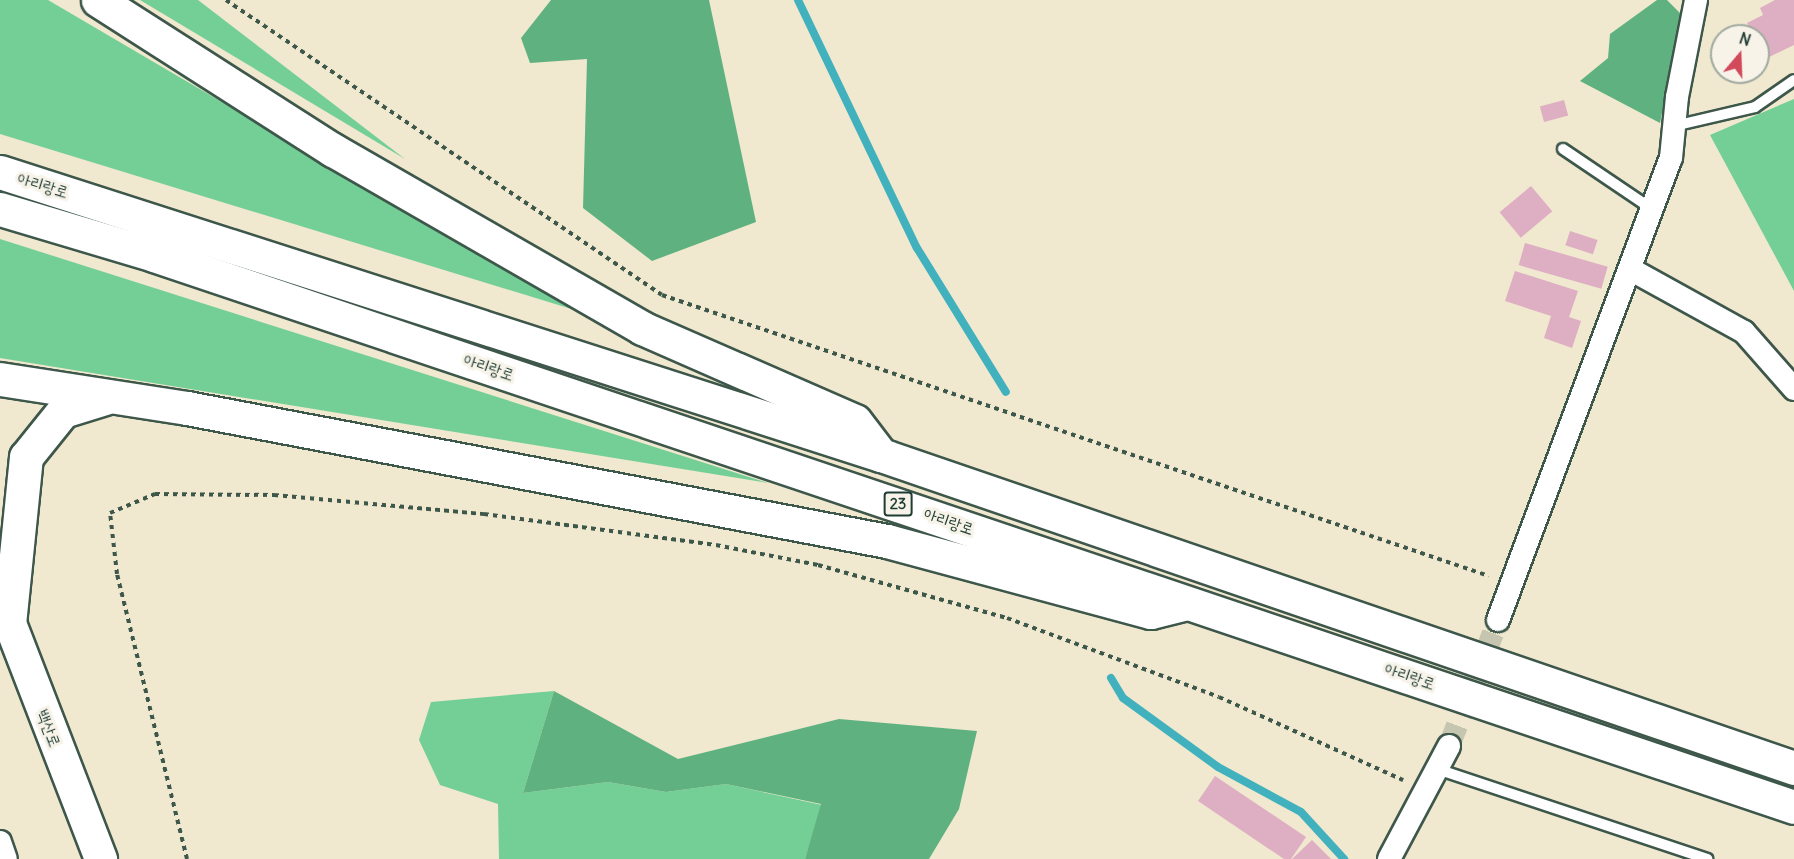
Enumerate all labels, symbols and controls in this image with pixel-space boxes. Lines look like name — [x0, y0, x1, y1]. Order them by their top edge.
north arrow — [1710, 24, 1770, 84]
text: N — [1737, 28, 1754, 50]
street label: 아리랑로 — [16, 168, 70, 202]
street label: 아리랑로 — [462, 350, 516, 384]
road number: 23 — [883, 492, 913, 516]
street label: 아리랑로 — [922, 504, 976, 538]
street label: 아리랑로 — [1383, 659, 1437, 693]
street label: 백산로 — [33, 707, 65, 749]

